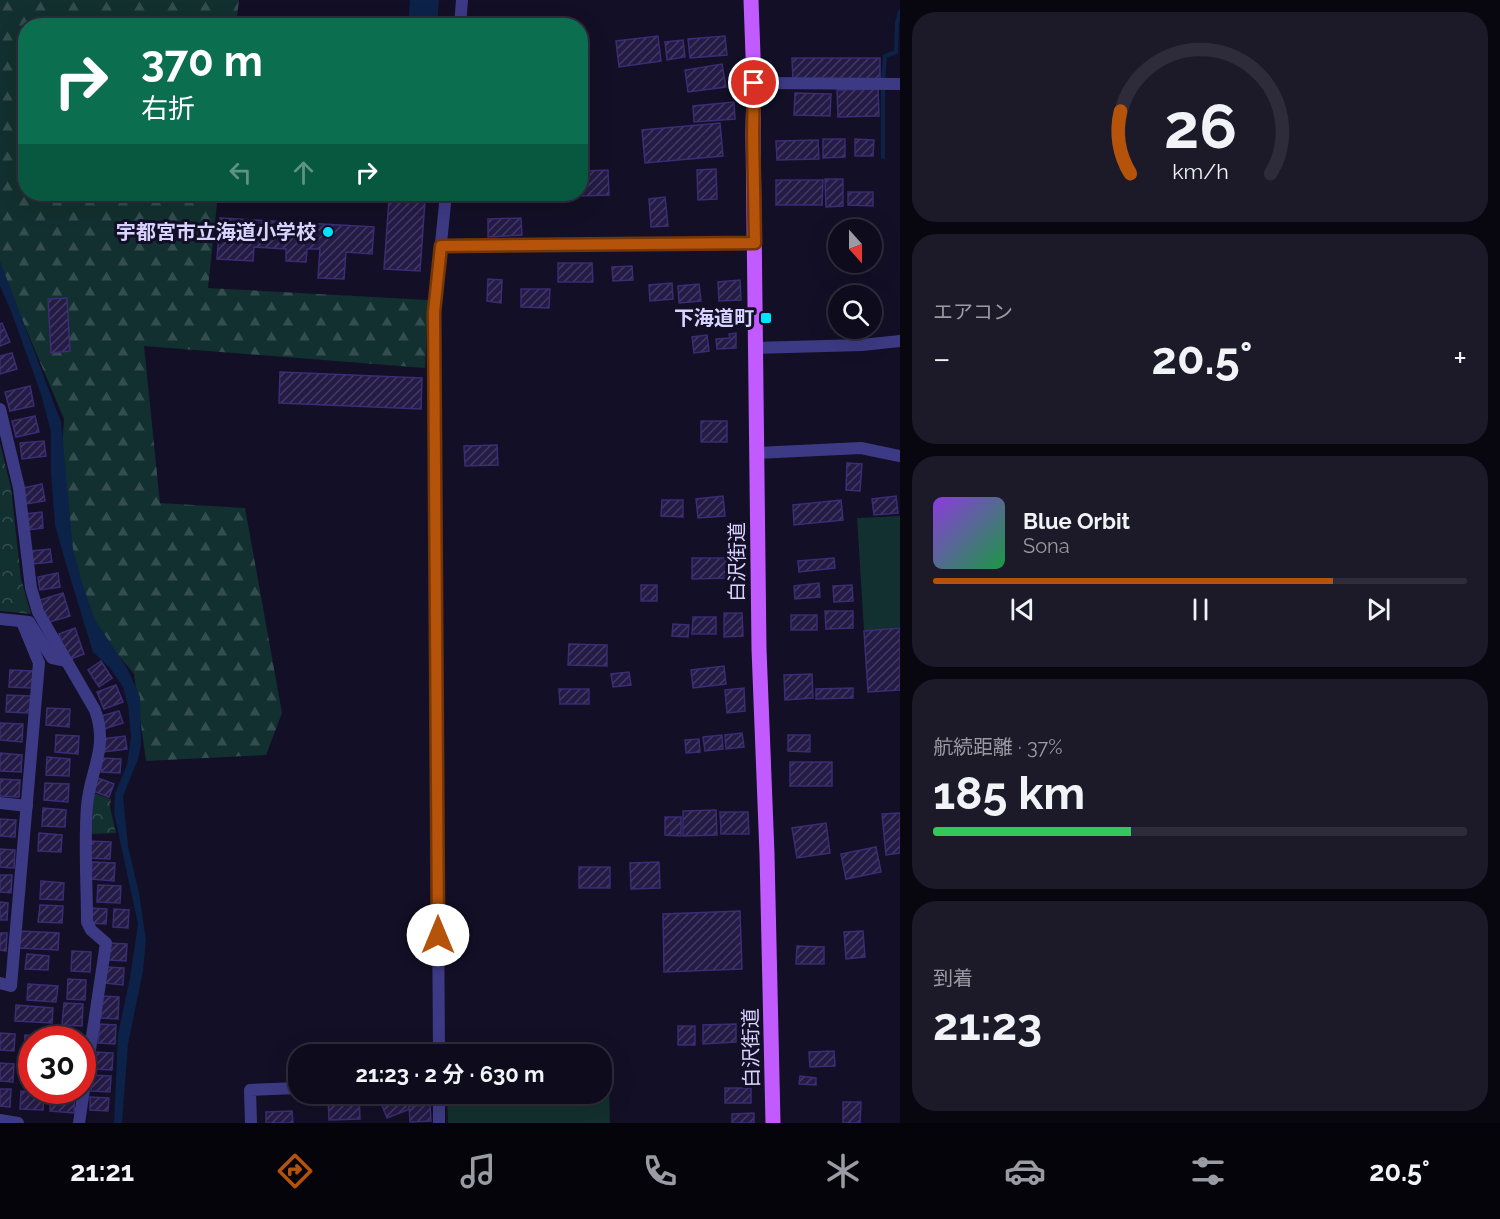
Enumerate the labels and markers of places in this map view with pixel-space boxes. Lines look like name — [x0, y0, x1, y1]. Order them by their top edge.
pin — [728, 57, 779, 108]
place label: 宇都宮市立海道小学校 — [116, 220, 316, 244]
marker: 宇都宮市立海道小学校 — [321, 225, 335, 239]
place label: 下海道町 — [674, 306, 754, 330]
marker: 下海道町 — [759, 311, 773, 325]

